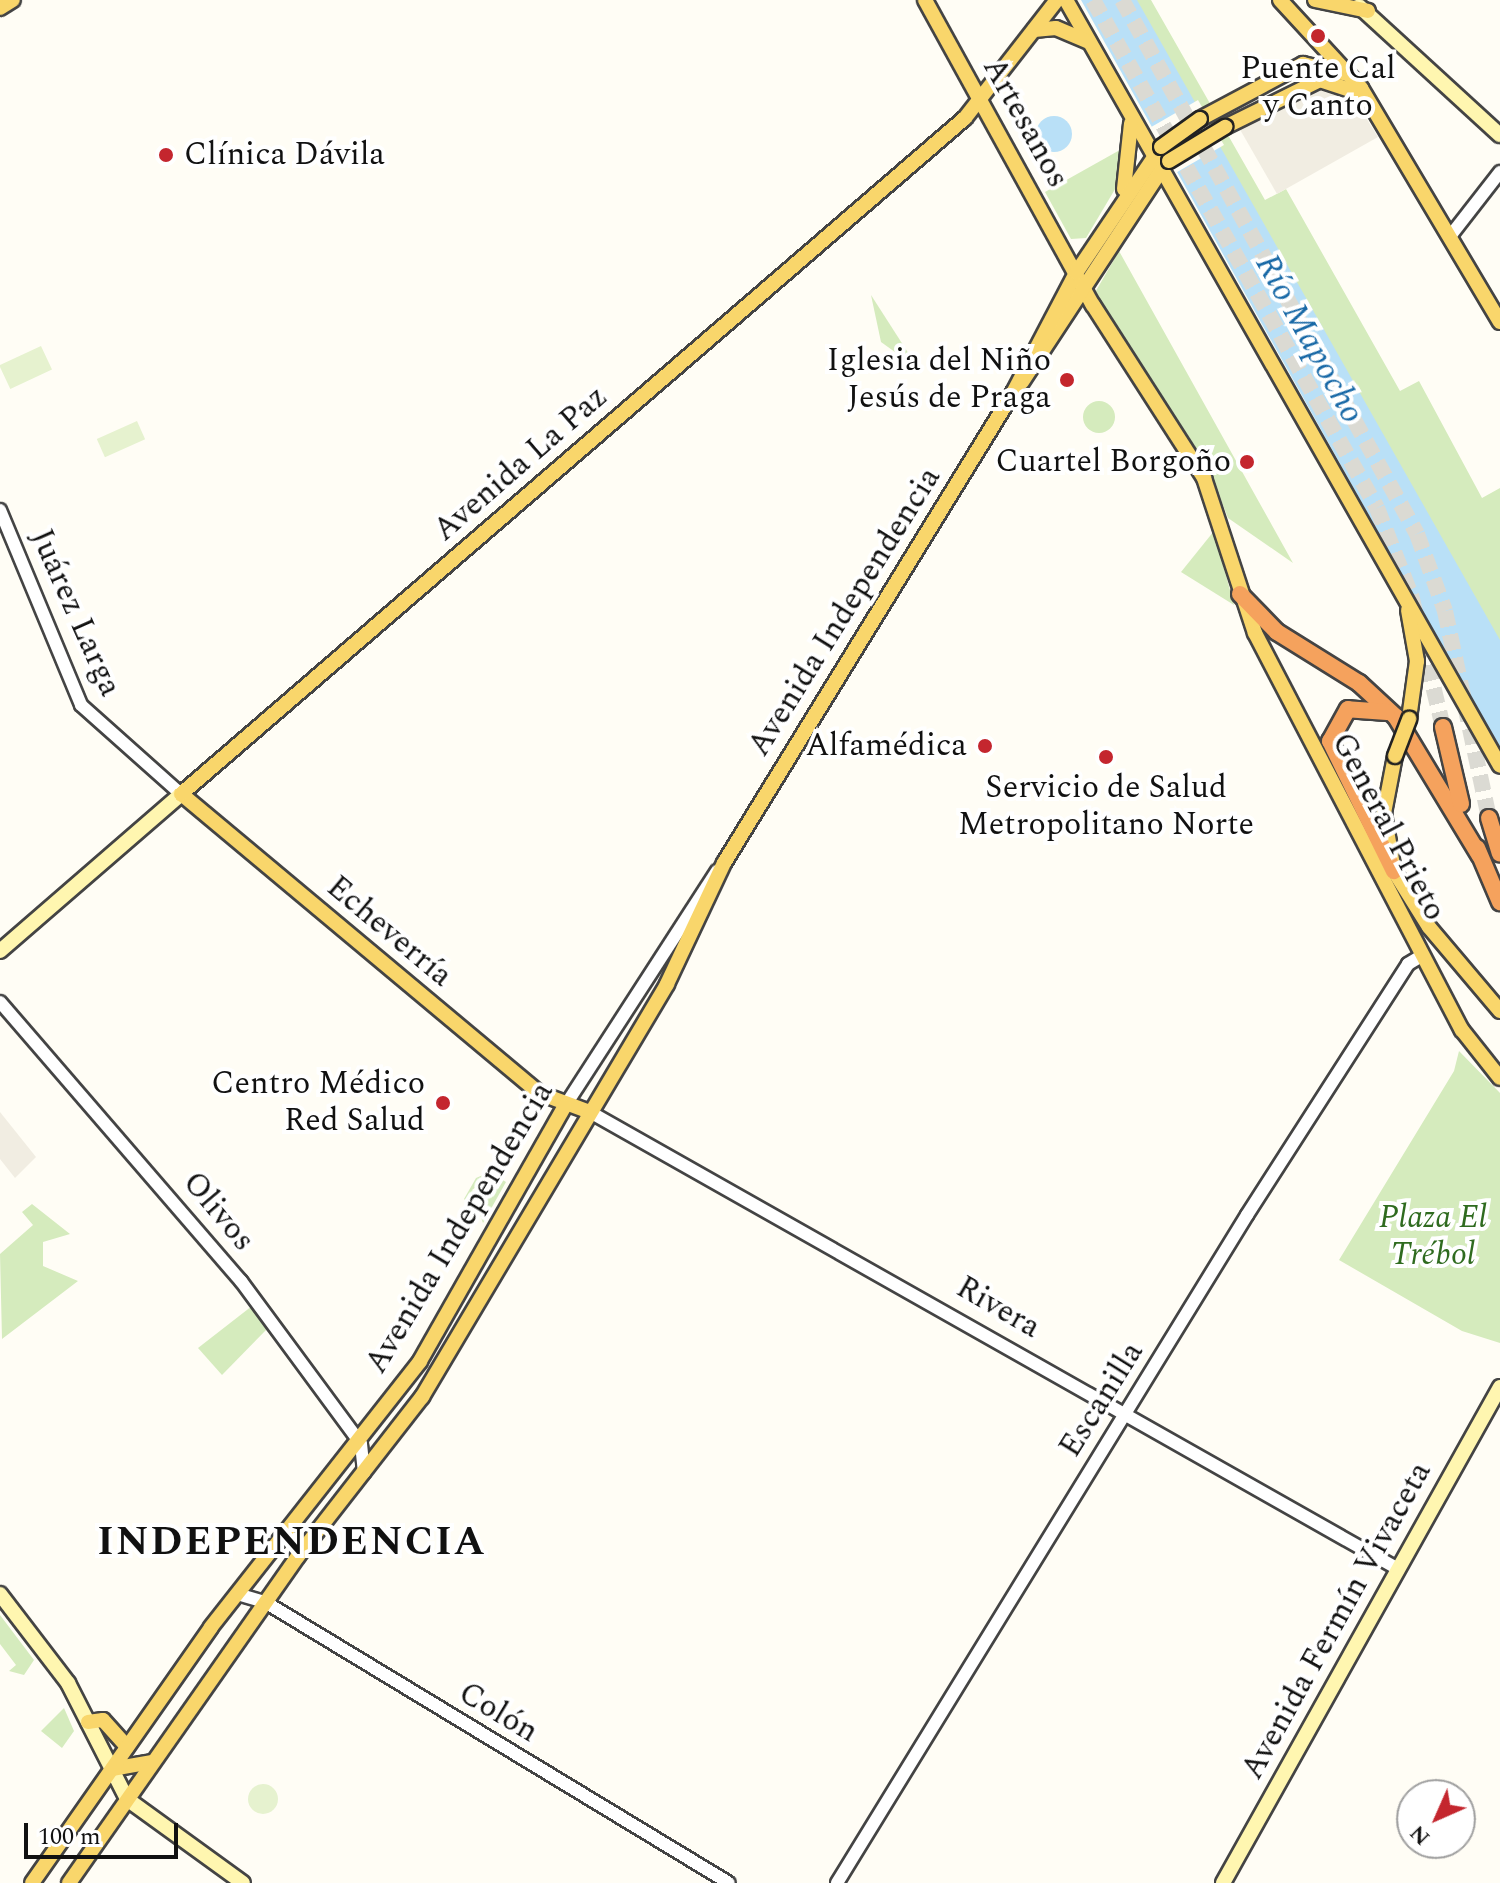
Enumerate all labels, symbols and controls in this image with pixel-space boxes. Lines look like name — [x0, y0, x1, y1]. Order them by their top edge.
marker: Puente Cal y Canto — [1307, 25, 1329, 47]
street label: Artesanos — [974, 51, 1076, 195]
place label: Puente Cal y Canto — [1240, 51, 1396, 126]
place label: Clínica Dávila — [184, 136, 385, 174]
marker: Clínica Dávila — [155, 144, 177, 166]
water label: Río Mapocho — [1246, 247, 1372, 431]
place label: Iglesia del Niño Jesús de Praga — [827, 343, 1051, 418]
marker: Iglesia del Niño Jesús de Praga — [1058, 371, 1076, 389]
street label: Avenida La Paz — [426, 378, 616, 550]
place label: Cuartel Borgoño — [996, 443, 1231, 481]
marker: Cuartel Borgoño — [1238, 453, 1256, 471]
street label: Avenida Independencia — [740, 460, 950, 764]
street label: Juárez Larga — [21, 524, 129, 702]
place label: Alfamédica — [805, 727, 967, 765]
street label: General Prieto — [1322, 727, 1454, 927]
marker: Alfamédica — [974, 735, 996, 757]
marker: Servicio de Salud Metropolitano Norte — [1097, 748, 1115, 766]
place label: Servicio de Salud Metropolitano Norte — [958, 770, 1254, 845]
street label: Echeverría — [318, 868, 460, 996]
place label: Centro Médico Red Salud — [211, 1066, 425, 1141]
street label: Avenida Independencia — [358, 1075, 562, 1381]
marker: Centro Médico Red Salud — [432, 1092, 454, 1114]
street label: Olivos — [174, 1165, 262, 1259]
park label: Plaza El Trébol — [1379, 1200, 1487, 1275]
street label: Rivera — [949, 1269, 1047, 1347]
street label: Escanilla — [1052, 1335, 1152, 1465]
street label: Avenida Fermín Vivaceta — [1234, 1456, 1440, 1786]
district label: INDEPENDENCIA — [97, 1519, 487, 1567]
street label: Colón — [451, 1674, 545, 1752]
north arrow — [1396, 1779, 1476, 1859]
scale bar — [28, 1807, 182, 1857]
text: N — [1402, 1817, 1438, 1853]
text: 100 m — [38, 1819, 101, 1855]

